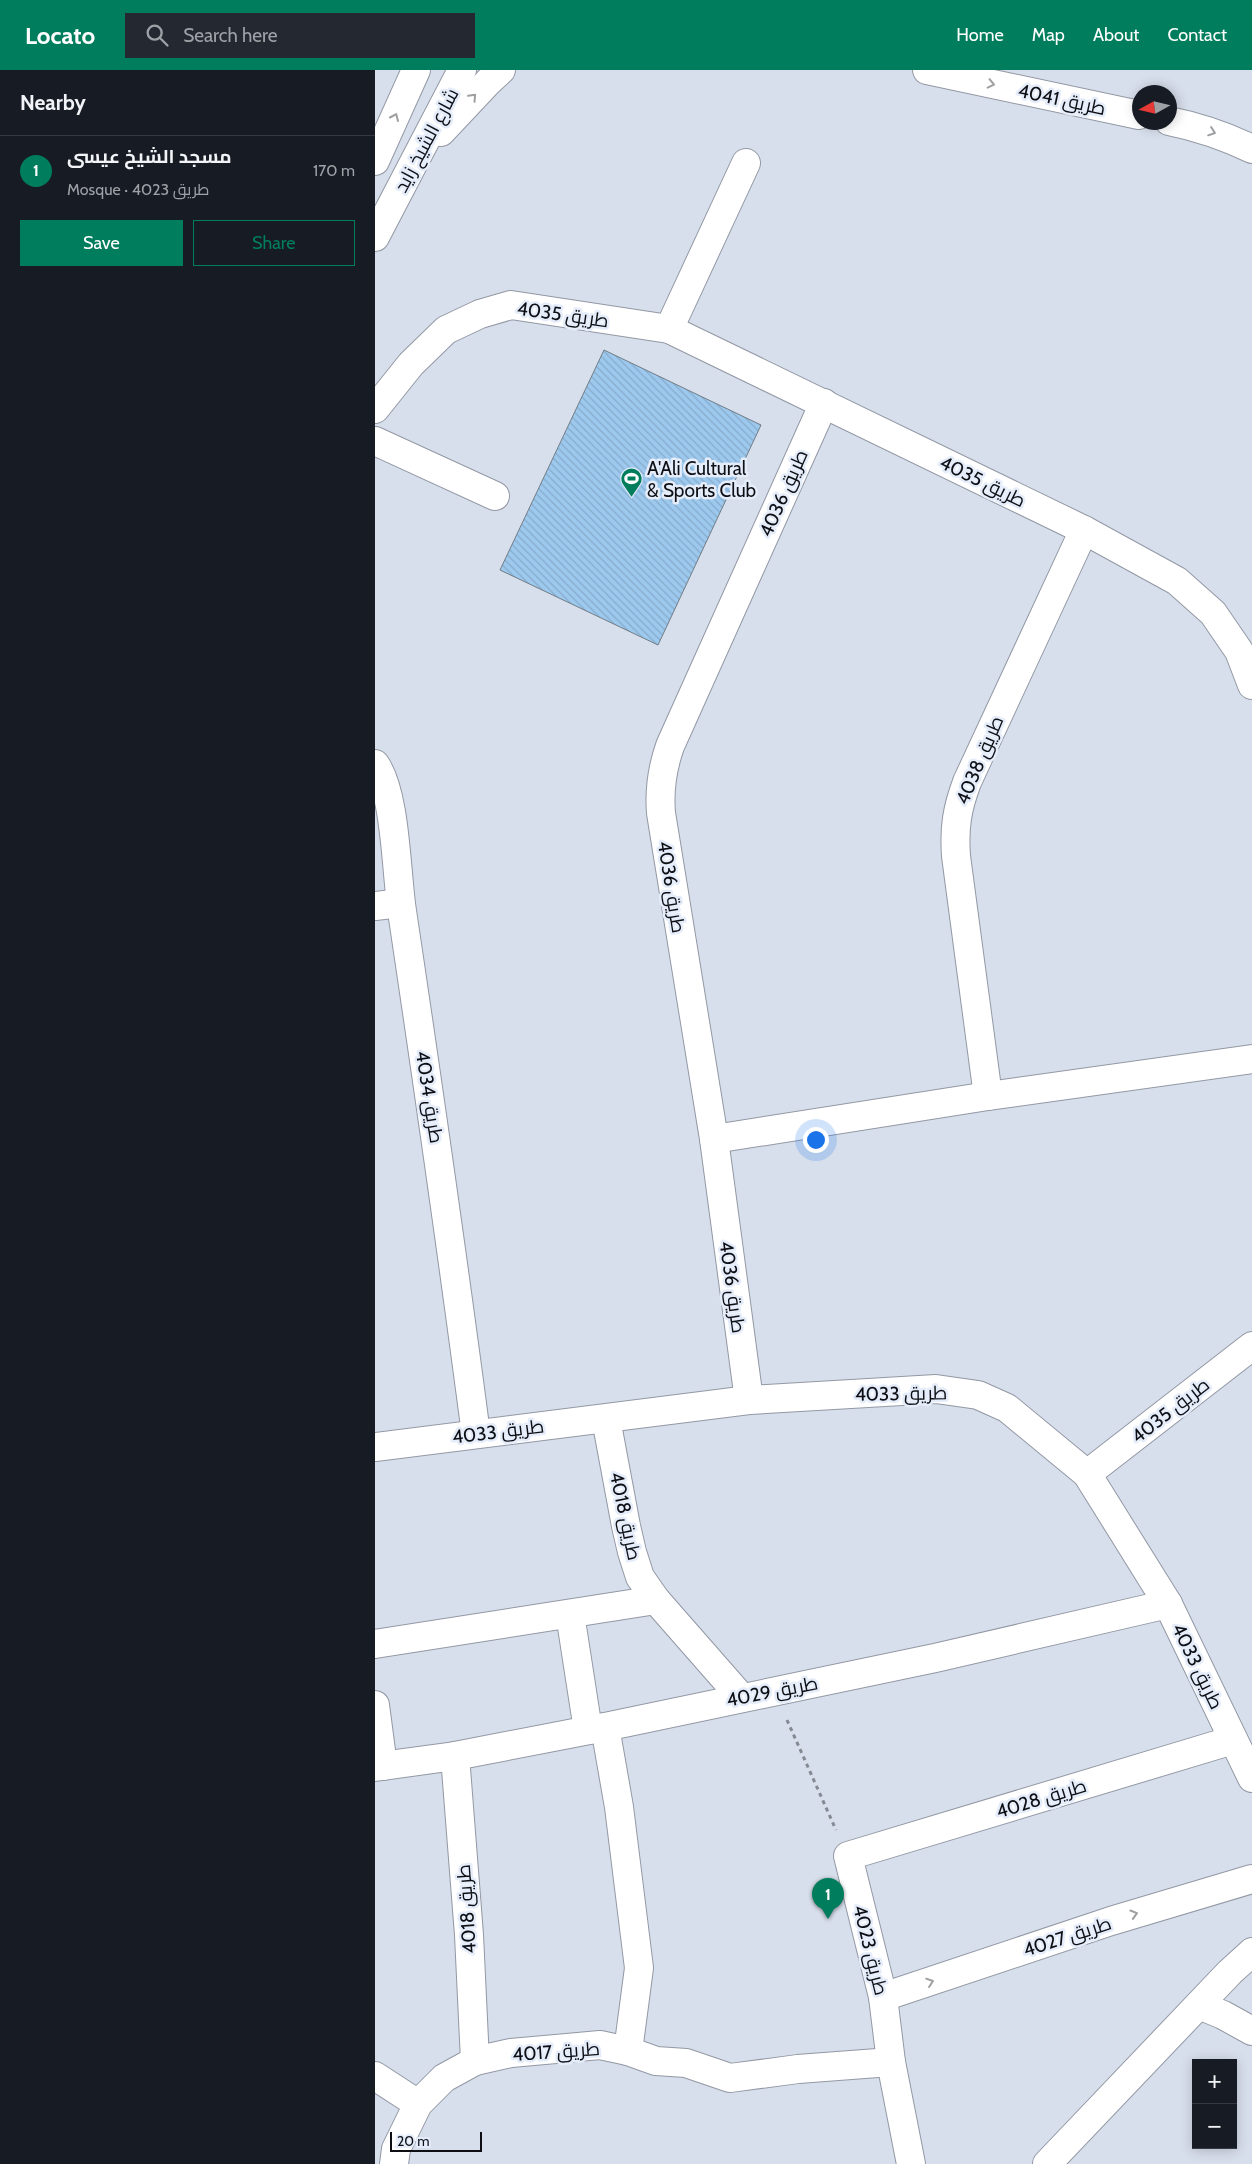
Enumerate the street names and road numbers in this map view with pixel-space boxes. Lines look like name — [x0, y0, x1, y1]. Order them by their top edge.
street label: طريق 4041 — [1016, 79, 1108, 121]
street label: شارع الشيخ زايد — [389, 84, 465, 197]
street label: طريق 4035 — [515, 297, 610, 333]
street label: طريق 4036 — [754, 446, 814, 541]
street label: طريق 4035 — [936, 451, 1029, 513]
street label: طريق 4038 — [951, 713, 1009, 808]
street label: طريق 4036 — [652, 839, 690, 935]
street label: طريق 4034 — [410, 1049, 448, 1145]
street label: طريق 4036 — [714, 1239, 750, 1335]
street label: طريق 4035 — [1127, 1373, 1214, 1449]
street label: طريق 4033 — [855, 1381, 947, 1407]
street label: طريق 4033 — [451, 1414, 545, 1450]
street label: طريق 4018 — [604, 1470, 646, 1563]
street label: طريق 4033 — [1166, 1620, 1228, 1713]
street label: طريق 4029 — [724, 1671, 820, 1713]
street label: طريق 4028 — [993, 1774, 1089, 1824]
street label: طريق 4018 — [452, 1863, 482, 1954]
street label: طريق 4023 — [847, 1903, 893, 1998]
street label: طريق 4027 — [1020, 1911, 1115, 1962]
street label: طريق 4017 — [511, 2037, 601, 2067]

